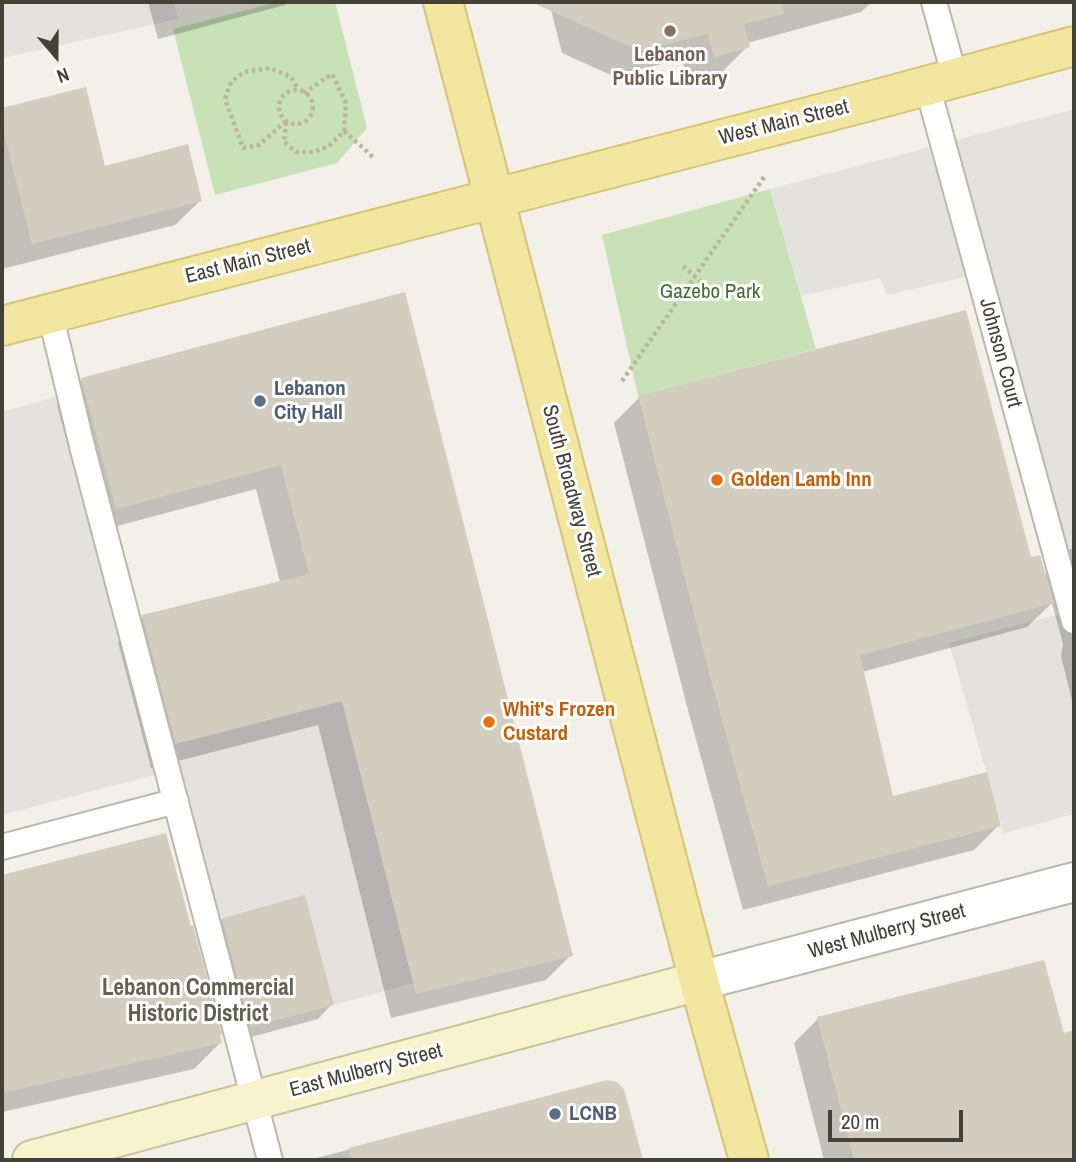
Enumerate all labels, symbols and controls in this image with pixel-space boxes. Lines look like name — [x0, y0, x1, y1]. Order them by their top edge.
north arrow — [21, 21, 91, 91]
marker: Lebanon Public Library — [662, 23, 678, 39]
place label: Lebanon Public Library — [613, 42, 727, 92]
text: N — [53, 62, 73, 90]
street label: West Main Street — [717, 95, 851, 151]
street label: East Main Street — [183, 234, 313, 290]
park label: Gazebo Park — [660, 279, 760, 305]
street label: Johnson Court — [973, 296, 1027, 410]
place label: Lebanon City Hall — [274, 376, 346, 426]
marker: Lebanon City Hall — [252, 393, 268, 409]
street label: South Broadway Street — [536, 402, 606, 580]
place label: Golden Lamb Inn — [731, 467, 872, 493]
marker: Golden Lamb Inn — [709, 472, 725, 488]
place label: Whit's Frozen Custard — [503, 697, 615, 747]
marker: Whit's Frozen Custard — [481, 714, 497, 730]
street label: West Mulberry Street — [806, 899, 968, 965]
district label: Lebanon Commercial Historic District — [102, 975, 294, 1029]
street label: East Mulberry Street — [287, 1039, 445, 1103]
scale bar — [831, 1096, 966, 1140]
place label: LCNB — [569, 1101, 617, 1127]
marker: LCNB — [547, 1106, 563, 1122]
text: 20 m — [841, 1107, 879, 1136]

